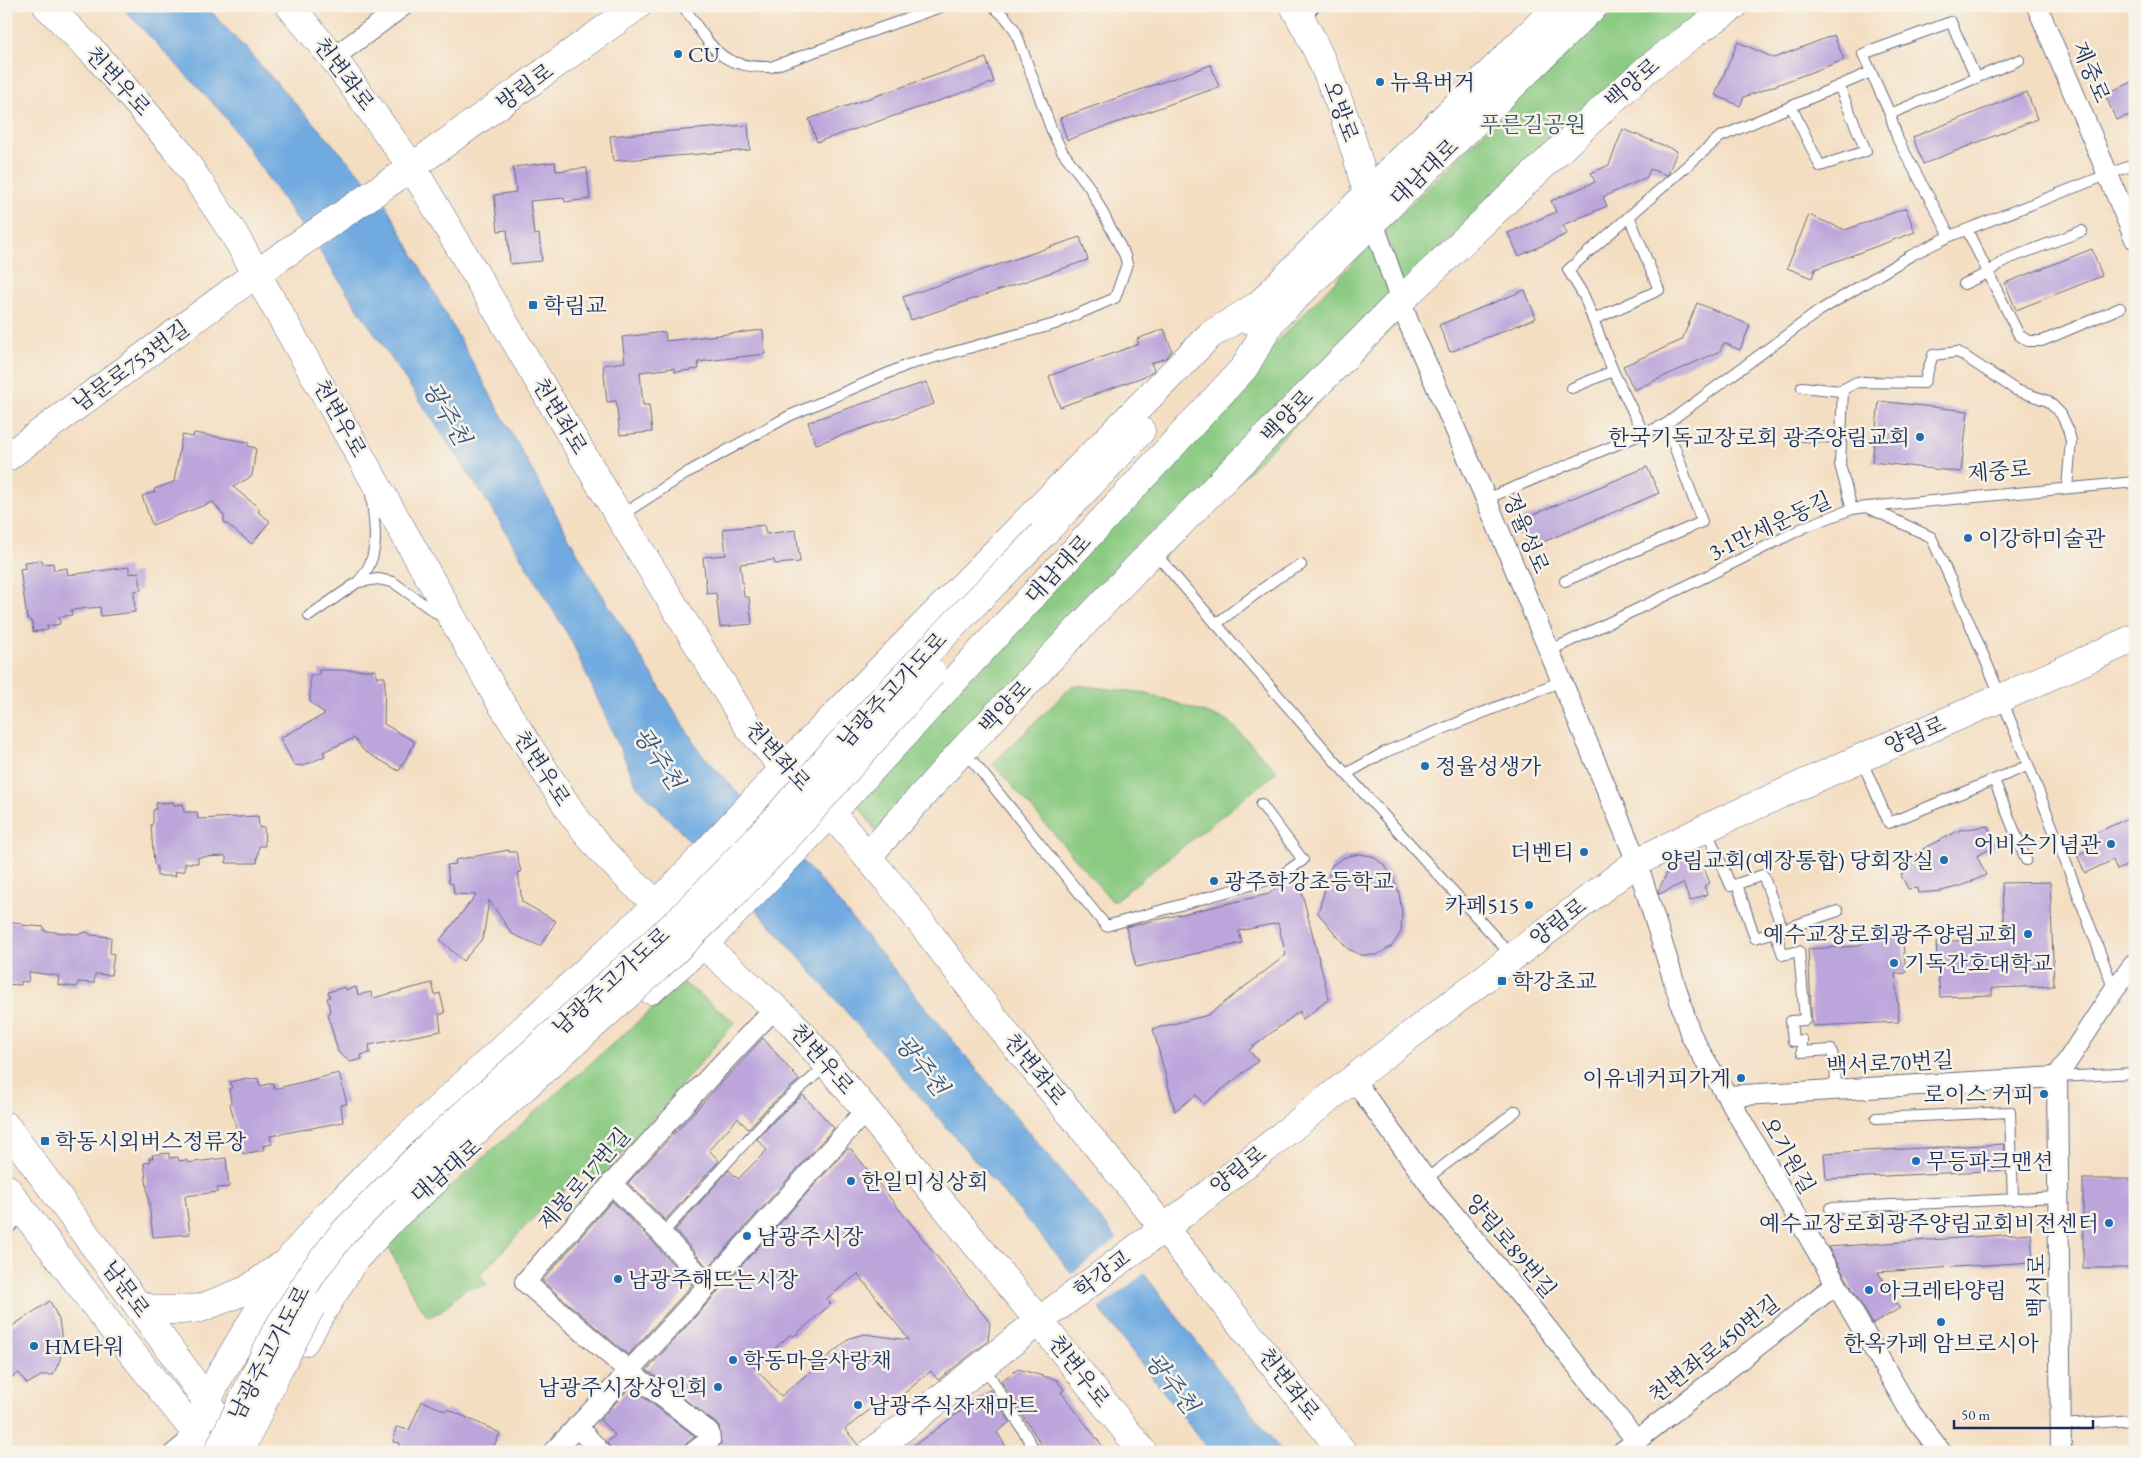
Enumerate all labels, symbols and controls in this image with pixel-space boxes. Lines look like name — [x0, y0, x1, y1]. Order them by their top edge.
street label: 천변좌로 — [307, 31, 381, 117]
street label: 제중로 — [2065, 37, 2117, 107]
street label: 천변우로 — [79, 40, 157, 122]
place label: CU — [688, 40, 721, 69]
marker: CU — [672, 48, 684, 60]
street label: 백양로 — [1598, 51, 1666, 115]
street label: 방림로 — [491, 57, 559, 117]
place label: 뉴욕버거 — [1390, 68, 1475, 97]
street label: 오방로 — [1316, 76, 1366, 146]
marker: 뉴욕버거 — [1374, 76, 1386, 88]
park label: 푸른길공원 — [1480, 110, 1586, 139]
street label: 대남대로 — [1383, 132, 1465, 212]
place label: 학림교 — [543, 291, 607, 320]
marker: 학림교 — [527, 299, 539, 311]
street label: 남문로753번길 — [67, 314, 195, 418]
street label: 천변좌로 — [526, 372, 594, 460]
street label: 천변우로 — [307, 374, 373, 462]
water label: 광주천 — [416, 375, 479, 452]
street label: 백양로 — [1254, 383, 1320, 449]
place label: 한국기독교장로회 광주양림교회 — [1608, 423, 1910, 452]
marker: 한국기독교장로회 광주양림교회 — [1914, 431, 1926, 443]
street label: 제중로 — [1966, 454, 2032, 488]
street label: 3·1만세운동길 — [1704, 485, 1836, 567]
street label: 정율성로 — [1496, 488, 1556, 578]
place label: 이강하미술관 — [1978, 524, 2106, 553]
street label: 대남대로 — [1018, 528, 1098, 610]
marker: 이강하미술관 — [1962, 532, 1974, 544]
street label: 남광주고가도로 — [831, 626, 953, 754]
street label: 백양로 — [972, 674, 1038, 740]
street label: 양림로 — [1880, 709, 1950, 761]
street label: 천변좌로 — [739, 715, 817, 797]
water label: 광주천 — [627, 720, 692, 797]
street label: 천변우로 — [507, 724, 577, 812]
place label: 정율성생가 — [1435, 752, 1542, 781]
marker: 정율성생가 — [1419, 760, 1431, 772]
place label: 어비슨기념관 — [1973, 830, 2102, 859]
place label: 더벤티 — [1510, 838, 1574, 867]
marker: 어비슨기념관 — [2105, 838, 2117, 850]
marker: 더벤티 — [1578, 846, 1590, 858]
place label: 양림교회(예장통합) 당회장실 — [1661, 846, 1934, 875]
marker: 양림교회(예장통합) 당회장실 — [1938, 854, 1950, 866]
place label: 광주학강초등학교 — [1224, 867, 1394, 896]
marker: 광주학강초등학교 — [1208, 875, 1220, 887]
place label: 카페515 — [1445, 891, 1519, 920]
street label: 양림로 — [1524, 891, 1592, 953]
marker: 카페515 — [1523, 899, 1535, 911]
street label: 남광주고가도로 — [546, 920, 676, 1042]
place label: 예수교장로회광주양림교회 — [1763, 920, 2018, 949]
marker: 예수교장로회광주양림교회 — [2022, 928, 2034, 940]
place label: 기독간호대학교 — [1904, 949, 2053, 978]
marker: 기독간호대학교 — [1888, 957, 1900, 969]
place label: 학강초교 — [1512, 967, 1597, 996]
marker: 학강초교 — [1496, 975, 1508, 987]
street label: 천변우로 — [783, 1017, 861, 1101]
street label: 천변좌로 — [997, 1027, 1073, 1111]
water label: 광주천 — [888, 1028, 957, 1103]
street label: 백서로70번길 — [1826, 1045, 1954, 1081]
place label: 이유네커피가게 — [1582, 1064, 1731, 1093]
marker: 이유네커피가게 — [1735, 1072, 1747, 1084]
place label: 로이스 커피 — [1923, 1080, 2034, 1109]
marker: 로이스 커피 — [2038, 1088, 2050, 1100]
street label: 오기원길 — [1754, 1111, 1822, 1199]
street label: 제봉로17번길 — [531, 1121, 637, 1237]
place label: 학동시외버스정류장 — [55, 1127, 247, 1156]
street label: 대남대로 — [404, 1132, 488, 1210]
marker: 학동시외버스정류장 — [39, 1135, 51, 1147]
street label: 양림로 — [1204, 1139, 1272, 1201]
place label: 무등파크맨션 — [1926, 1147, 2054, 1176]
marker: 무등파크맨션 — [1910, 1155, 1922, 1167]
place label: 한일미싱상회 — [861, 1167, 989, 1196]
marker: 한일미싱상회 — [845, 1175, 857, 1187]
street label: 양림로89번길 — [1459, 1188, 1563, 1304]
place label: 예수교장로회광주양림교회비전센터 — [1759, 1209, 2099, 1238]
marker: 예수교장로회광주양림교회비전센터 — [2103, 1217, 2115, 1229]
place label: 남광주시장 — [757, 1222, 864, 1251]
marker: 남광주시장 — [741, 1230, 753, 1242]
street label: 학강교 — [1068, 1243, 1136, 1305]
street label: 백서로 — [2022, 1254, 2051, 1318]
street label: 남문로 — [96, 1255, 156, 1323]
place label: 남광주해뜨는시장 — [628, 1265, 799, 1294]
marker: 남광주해뜨는시장 — [612, 1273, 624, 1285]
place label: 아크레타양림 — [1879, 1276, 2007, 1305]
street label: 남광주고가도로 — [221, 1281, 317, 1425]
marker: 아크레타양림 — [1863, 1284, 1875, 1296]
street label: 천변좌로450번길 — [1642, 1289, 1786, 1409]
marker: 한옥카페 암브로시아 — [1935, 1316, 1947, 1328]
street label: 천변우로 — [1041, 1329, 1117, 1413]
place label: 한옥카페 암브로시아 — [1843, 1329, 2040, 1358]
place label: HM타워 — [44, 1332, 124, 1361]
marker: HM타워 — [28, 1340, 40, 1352]
street label: 천변좌로 — [1251, 1342, 1327, 1426]
place label: 학동마을사랑채 — [743, 1346, 892, 1375]
water label: 광주천 — [1138, 1346, 1207, 1421]
marker: 학동마을사랑채 — [727, 1354, 739, 1366]
place label: 남광주시장상인회 — [538, 1373, 708, 1402]
marker: 남광주시장상인회 — [712, 1381, 724, 1393]
place label: 남광주식자재마트 — [868, 1391, 1038, 1420]
scale bar — [1954, 1398, 2092, 1430]
marker: 남광주식자재마트 — [852, 1399, 864, 1411]
text: 50 m — [1961, 1405, 1990, 1424]

